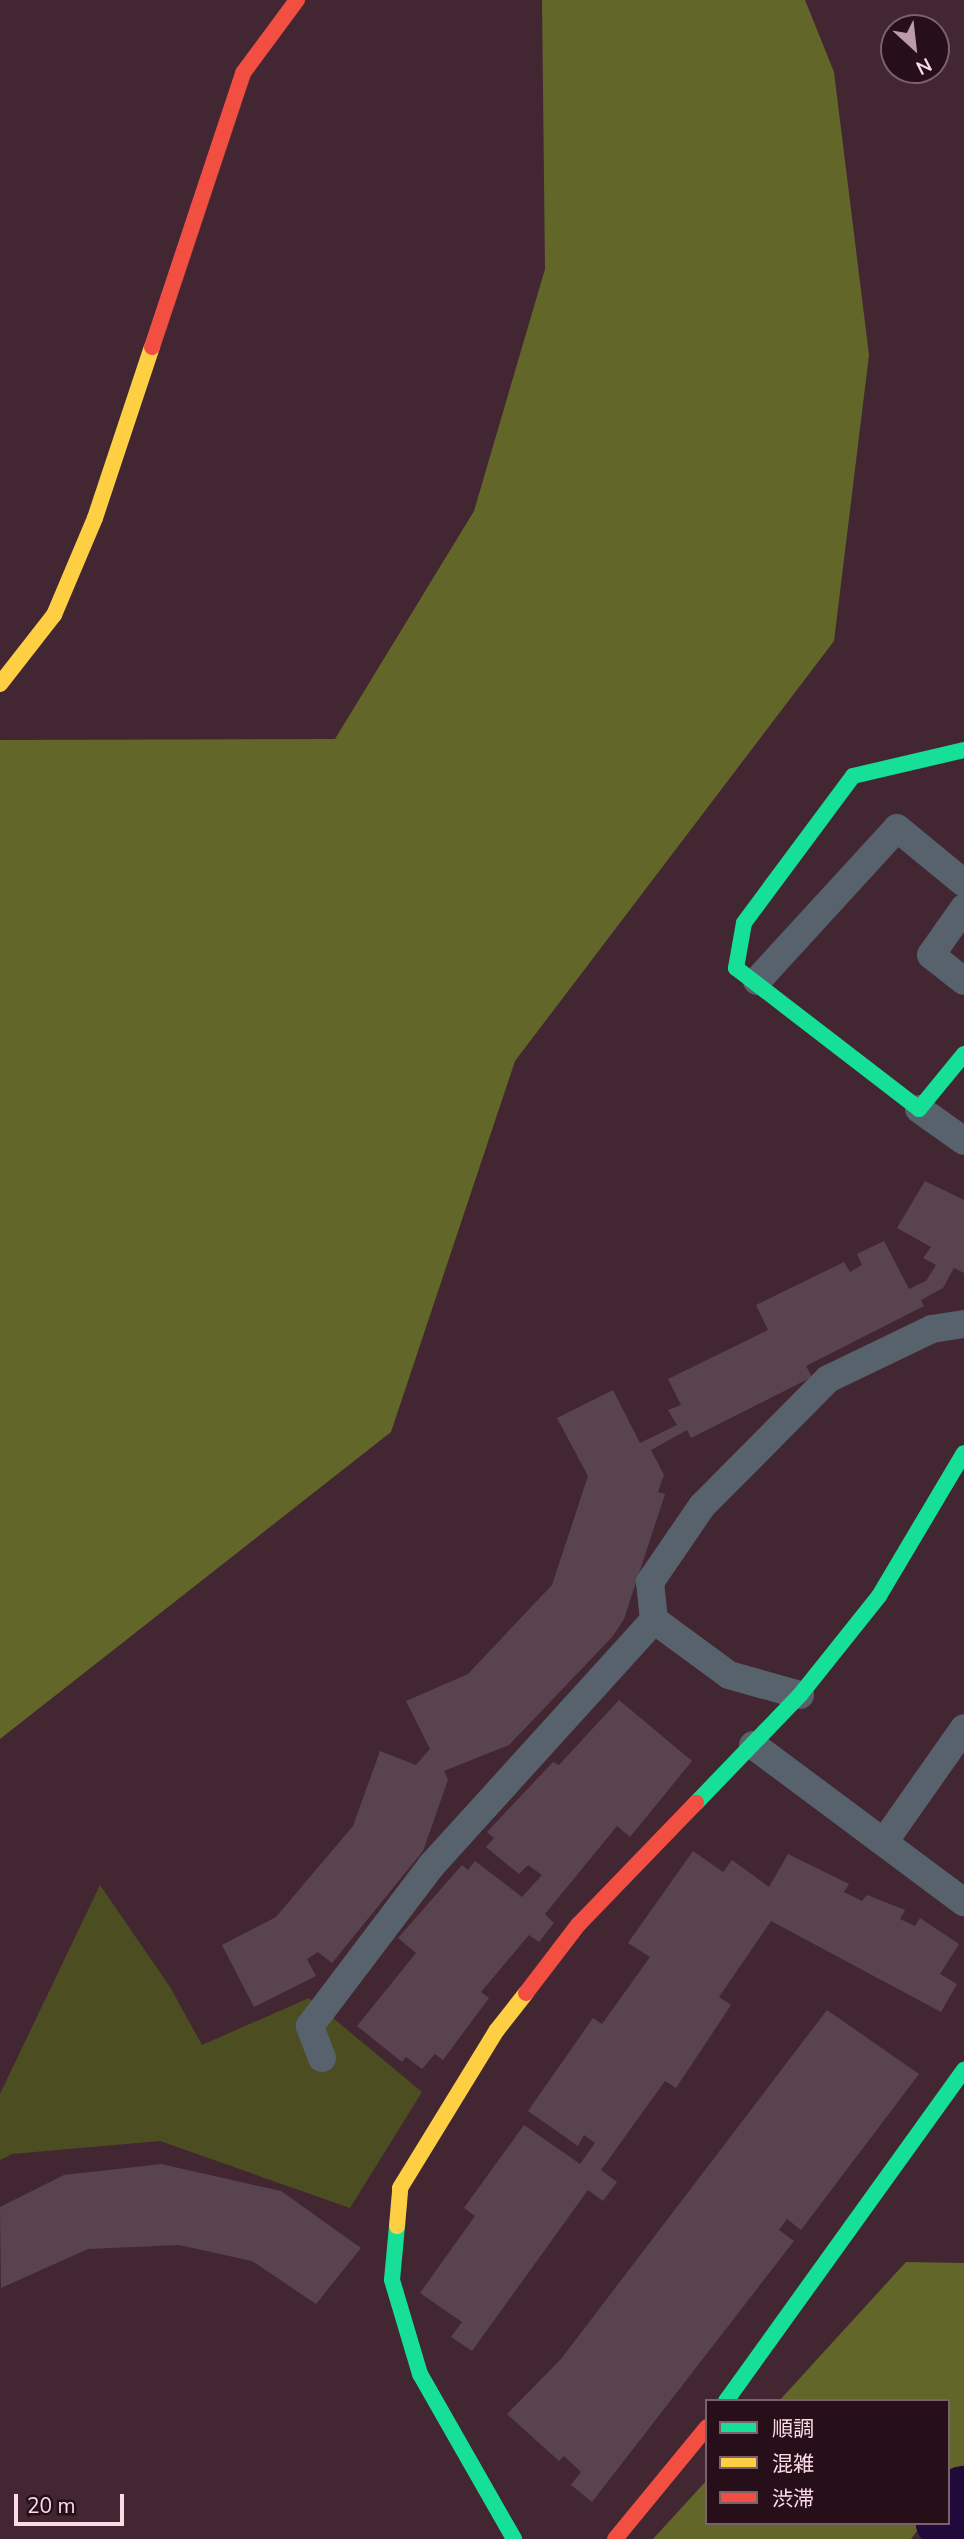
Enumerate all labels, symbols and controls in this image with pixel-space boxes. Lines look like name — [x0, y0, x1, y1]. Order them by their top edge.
north arrow — [880, 14, 950, 84]
text: N — [911, 51, 936, 81]
legend — [705, 2399, 950, 2525]
text: 順調 — [772, 2415, 814, 2443]
text: 混雑 — [772, 2450, 814, 2478]
scale bar — [18, 2480, 128, 2524]
text: 渋滞 — [772, 2485, 814, 2513]
text: 20 m — [27, 2492, 76, 2520]

